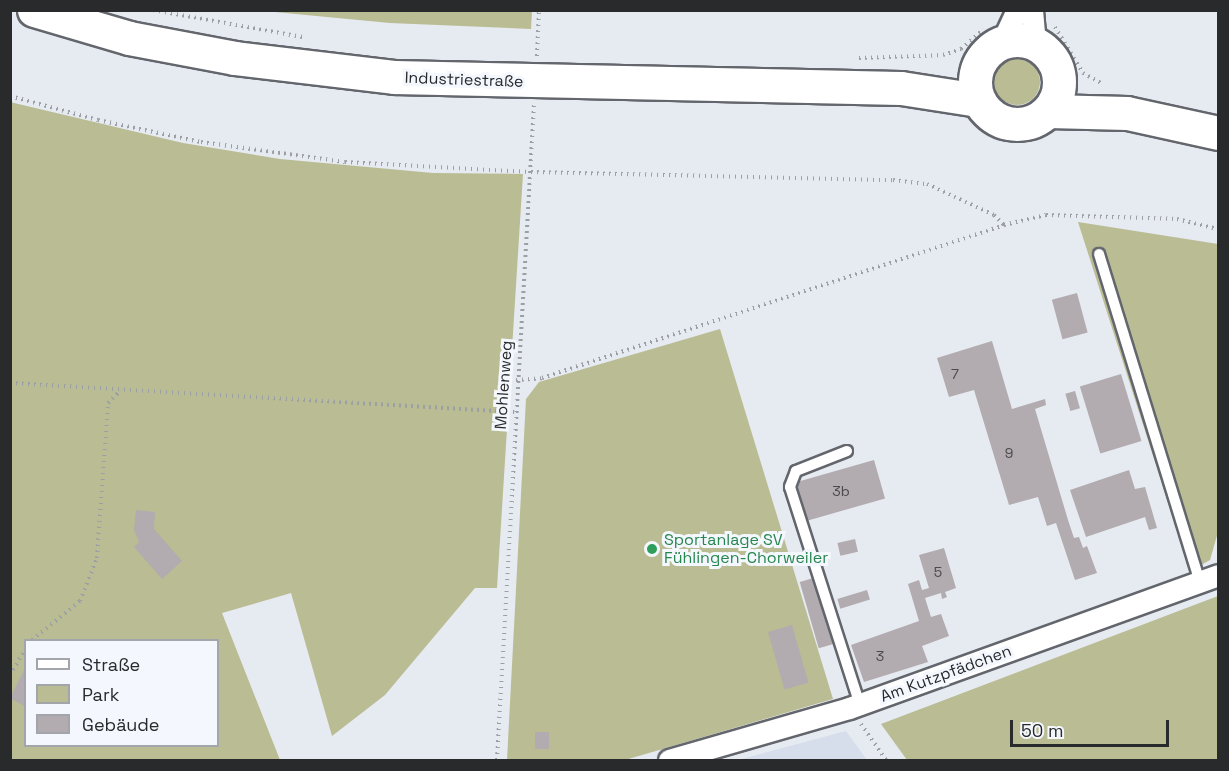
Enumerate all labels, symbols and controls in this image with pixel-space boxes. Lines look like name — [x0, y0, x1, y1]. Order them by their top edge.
street label: Industriestraße — [404, 68, 524, 92]
street label: Mohlenweg — [491, 340, 517, 430]
house number: 7 — [951, 366, 959, 382]
house number: 9 — [1005, 445, 1013, 461]
house number: 3b — [832, 483, 850, 499]
place label: Sportanlage SV Fühlingen-Chorweiler — [664, 530, 828, 568]
marker: Sportanlage SV Fühlingen-Chorweiler — [645, 542, 659, 556]
house number: 5 — [934, 564, 942, 580]
legend — [24, 639, 219, 747]
street label: Am Kutzpfädchen — [878, 641, 1014, 707]
house number: 3 — [876, 648, 884, 664]
text: Straße — [82, 653, 140, 676]
text: Park — [82, 683, 119, 706]
scale bar — [1013, 708, 1172, 746]
text: Gebäude — [82, 713, 160, 736]
text: 50 m — [1021, 719, 1063, 742]

